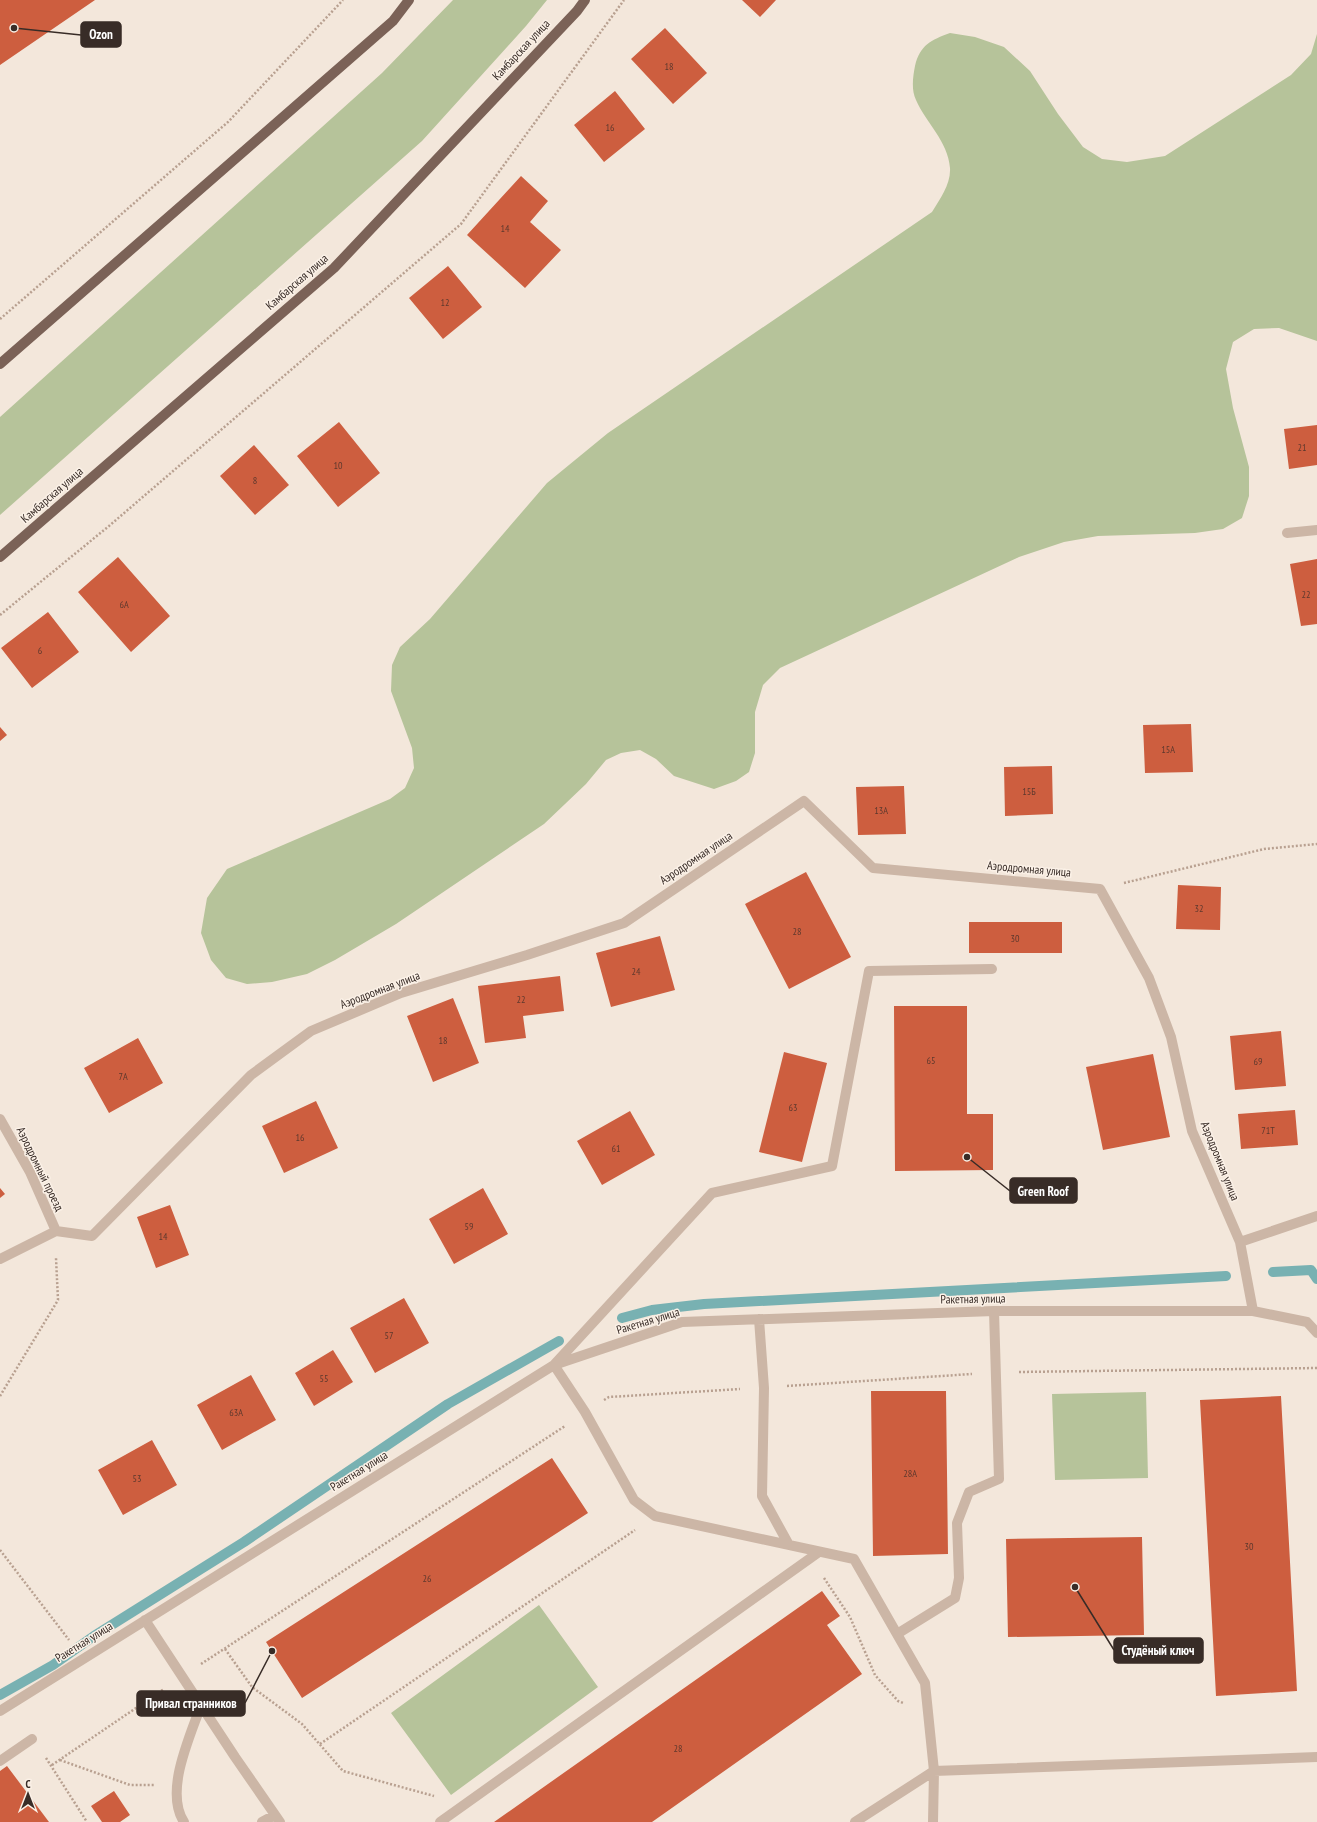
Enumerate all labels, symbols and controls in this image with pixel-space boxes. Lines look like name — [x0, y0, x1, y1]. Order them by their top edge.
street label: Камбарская улица — [489, 16, 553, 83]
callout: Ozon — [81, 22, 121, 47]
text: Ozon — [89, 26, 113, 43]
house number: 18 — [665, 60, 674, 73]
house number: 16 — [606, 121, 615, 134]
house number: 14 — [501, 222, 510, 235]
street label: Камбарская улица — [262, 250, 331, 313]
house number: 12 — [441, 296, 450, 309]
house number: 21 — [1298, 441, 1307, 454]
house number: 10 — [334, 459, 343, 472]
street label: Камбарская улица — [17, 463, 86, 526]
house number: 8 — [253, 474, 257, 487]
house number: 22 — [1302, 588, 1311, 601]
house number: 6А — [119, 598, 129, 611]
house number: 6 — [38, 644, 43, 657]
house number: 15А — [1161, 743, 1175, 756]
house number: 15Б — [1022, 785, 1036, 798]
house number: 13А — [874, 804, 888, 817]
street label: Аэродромная улица — [657, 828, 735, 887]
street label: Аэродромная улица — [986, 857, 1072, 880]
house number: 32 — [1195, 902, 1204, 915]
house number: 28 — [793, 925, 802, 938]
house number: 30 — [1011, 932, 1020, 945]
house number: 24 — [632, 965, 641, 978]
street label: Аэродромная улица — [338, 967, 422, 1012]
house number: 22 — [517, 993, 526, 1006]
house number: 18 — [439, 1034, 448, 1047]
house number: 65 — [927, 1054, 936, 1067]
house number: 69 — [1254, 1055, 1263, 1068]
house number: 7А — [118, 1070, 128, 1083]
house number: 63 — [789, 1101, 798, 1114]
street label: Аэродромная улица — [1198, 1119, 1243, 1203]
street label: Аэродромный проезд — [14, 1124, 68, 1214]
house number: 71Т — [1261, 1124, 1275, 1137]
house number: 16 — [296, 1131, 305, 1144]
house number: 61 — [612, 1142, 621, 1155]
callout: Green Roof — [1010, 1178, 1077, 1203]
text: Green Roof — [1018, 1183, 1070, 1200]
house number: 59 — [465, 1220, 474, 1233]
house number: 14 — [159, 1230, 168, 1243]
street label: Ракетная улица — [940, 1290, 1006, 1307]
street label: Ракетная улица — [615, 1304, 681, 1337]
house number: 57 — [385, 1329, 394, 1342]
house number: 55 — [320, 1372, 329, 1385]
house number: 63А — [229, 1406, 243, 1419]
street label: Ракетная улица — [327, 1447, 390, 1494]
house number: 28А — [903, 1467, 917, 1480]
house number: 53 — [133, 1472, 142, 1485]
house number: 30 — [1245, 1540, 1254, 1553]
house number: 26 — [423, 1572, 432, 1585]
street label: Ракетная улица — [52, 1618, 115, 1665]
callout: Студёный ключ — [1114, 1638, 1203, 1663]
text: Студёный ключ — [1122, 1642, 1194, 1659]
callout: Привал странников — [137, 1691, 245, 1716]
text: Привал странников — [145, 1695, 237, 1712]
house number: 28 — [674, 1742, 683, 1755]
north arrow — [8, 1774, 48, 1814]
text: С — [25, 1777, 31, 1791]

